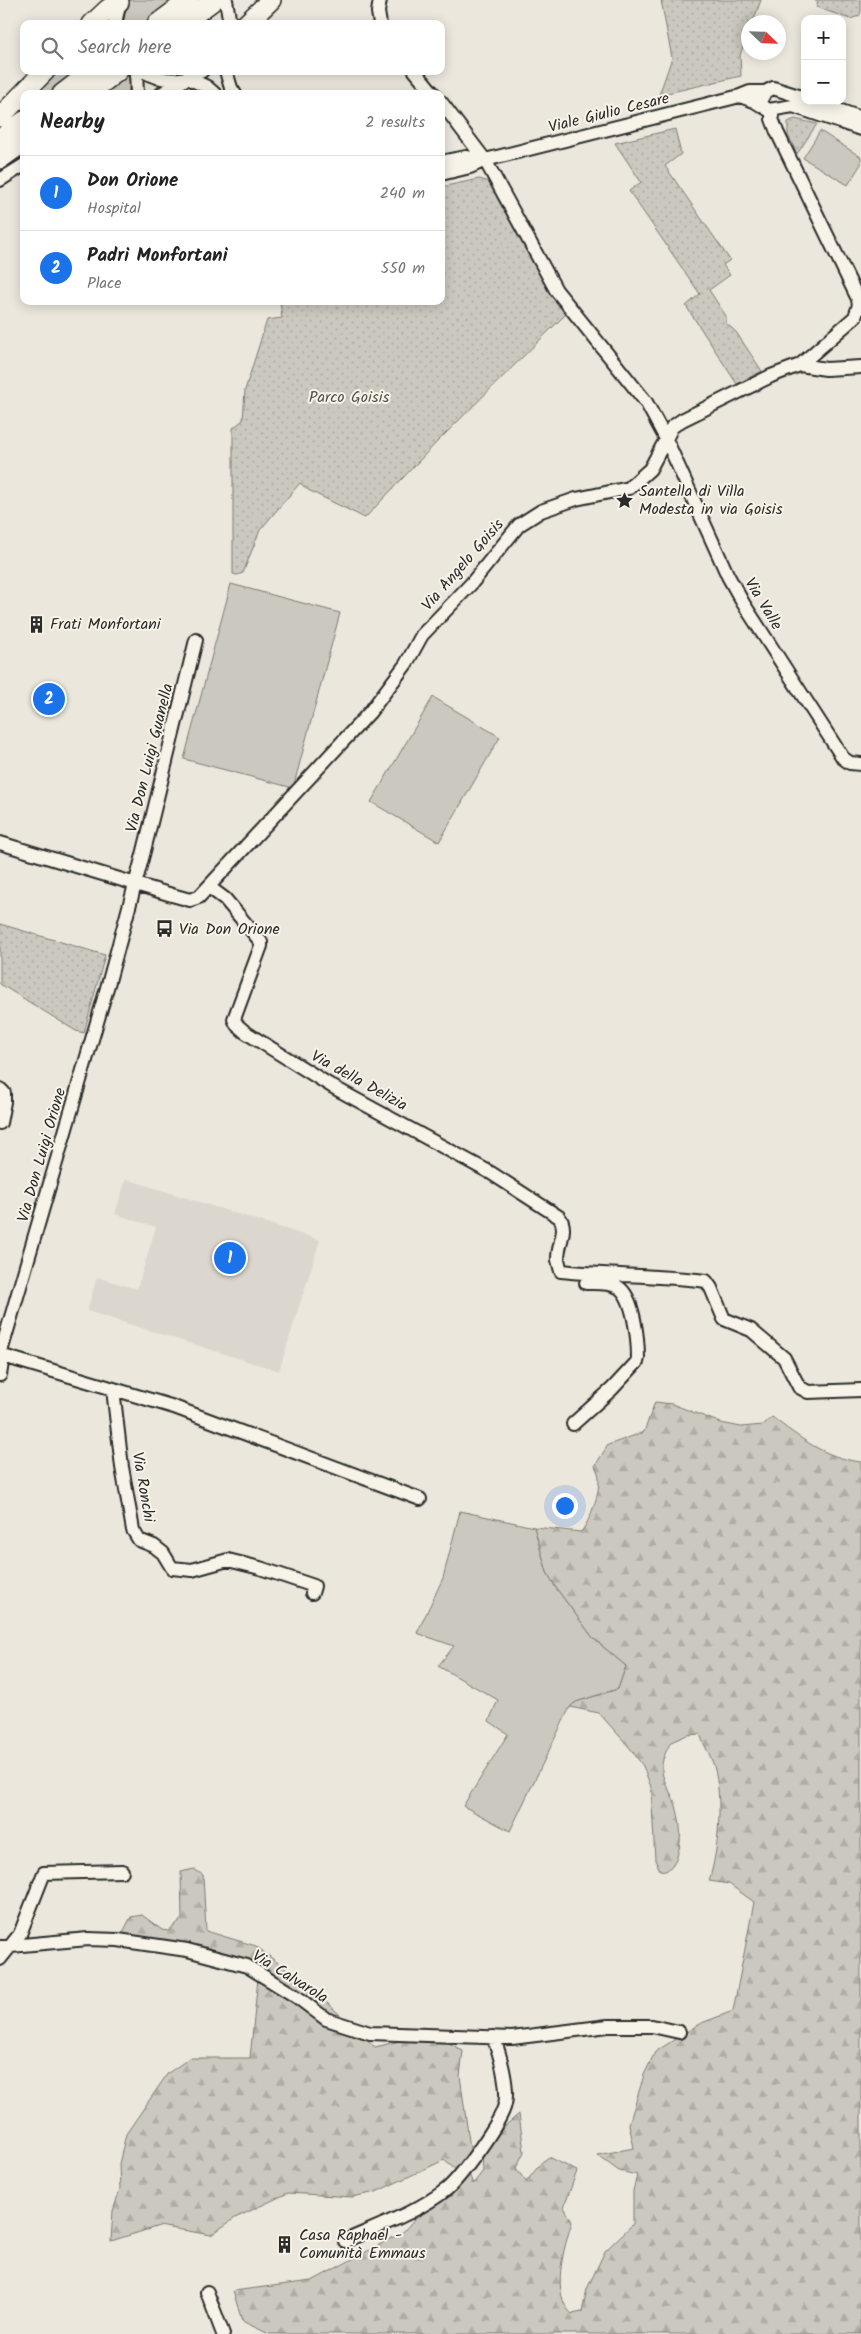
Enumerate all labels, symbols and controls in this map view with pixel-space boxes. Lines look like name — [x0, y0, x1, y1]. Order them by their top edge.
north arrow — [741, 15, 786, 60]
map controls — [801, 15, 846, 105]
button: + — [801, 15, 846, 60]
search box — [20, 20, 445, 75]
text: Search here — [78, 33, 172, 63]
icon: search — [38, 34, 66, 62]
button: − — [801, 60, 846, 105]
street label: Viale Giulio Cesare — [546, 86, 672, 140]
text: Nearby — [40, 106, 105, 139]
text: 2 results — [365, 110, 425, 135]
text: Don Orione — [87, 166, 178, 196]
text: 1 — [54, 181, 58, 206]
text: 240 m — [380, 181, 425, 206]
text: Hospital — [87, 196, 141, 221]
text: Padri Monfortani — [87, 241, 228, 271]
text: 2 — [51, 256, 61, 281]
text: 550 m — [381, 256, 425, 281]
text: Place — [87, 271, 121, 296]
park label: Parco Goisis — [309, 385, 389, 410]
place label: Santella di Villa Modesta in via Goisis — [639, 479, 783, 522]
place icon: Santella di Villa Modesta in via Goisis — [615, 490, 635, 510]
street label: Via Angelo Goisis — [416, 513, 510, 617]
street label: Via Valle — [738, 573, 788, 635]
place label: Frati Monfortani — [50, 612, 162, 637]
building icon: Frati Monfortani — [26, 614, 46, 634]
pin: 2 — [33, 680, 65, 718]
street label: Via Don Luigi Guanella — [119, 681, 181, 835]
place label: Via Don Orione — [179, 917, 280, 942]
bus stop icon: Via Don Orione — [155, 919, 175, 939]
street label: Via della Delizia — [306, 1044, 412, 1118]
street label: Via Don Luigi Orione — [11, 1085, 73, 1225]
pin: 1 — [214, 1239, 246, 1277]
street label: Via Ronchi — [125, 1450, 162, 1525]
your location — [552, 1493, 578, 1519]
street label: Via Calvarola — [247, 1944, 333, 2010]
place label: Casa Raphael - Comunità Emmaus — [299, 2223, 426, 2266]
building icon: Casa Raphael - Comunità Emmaus — [275, 2234, 295, 2254]

